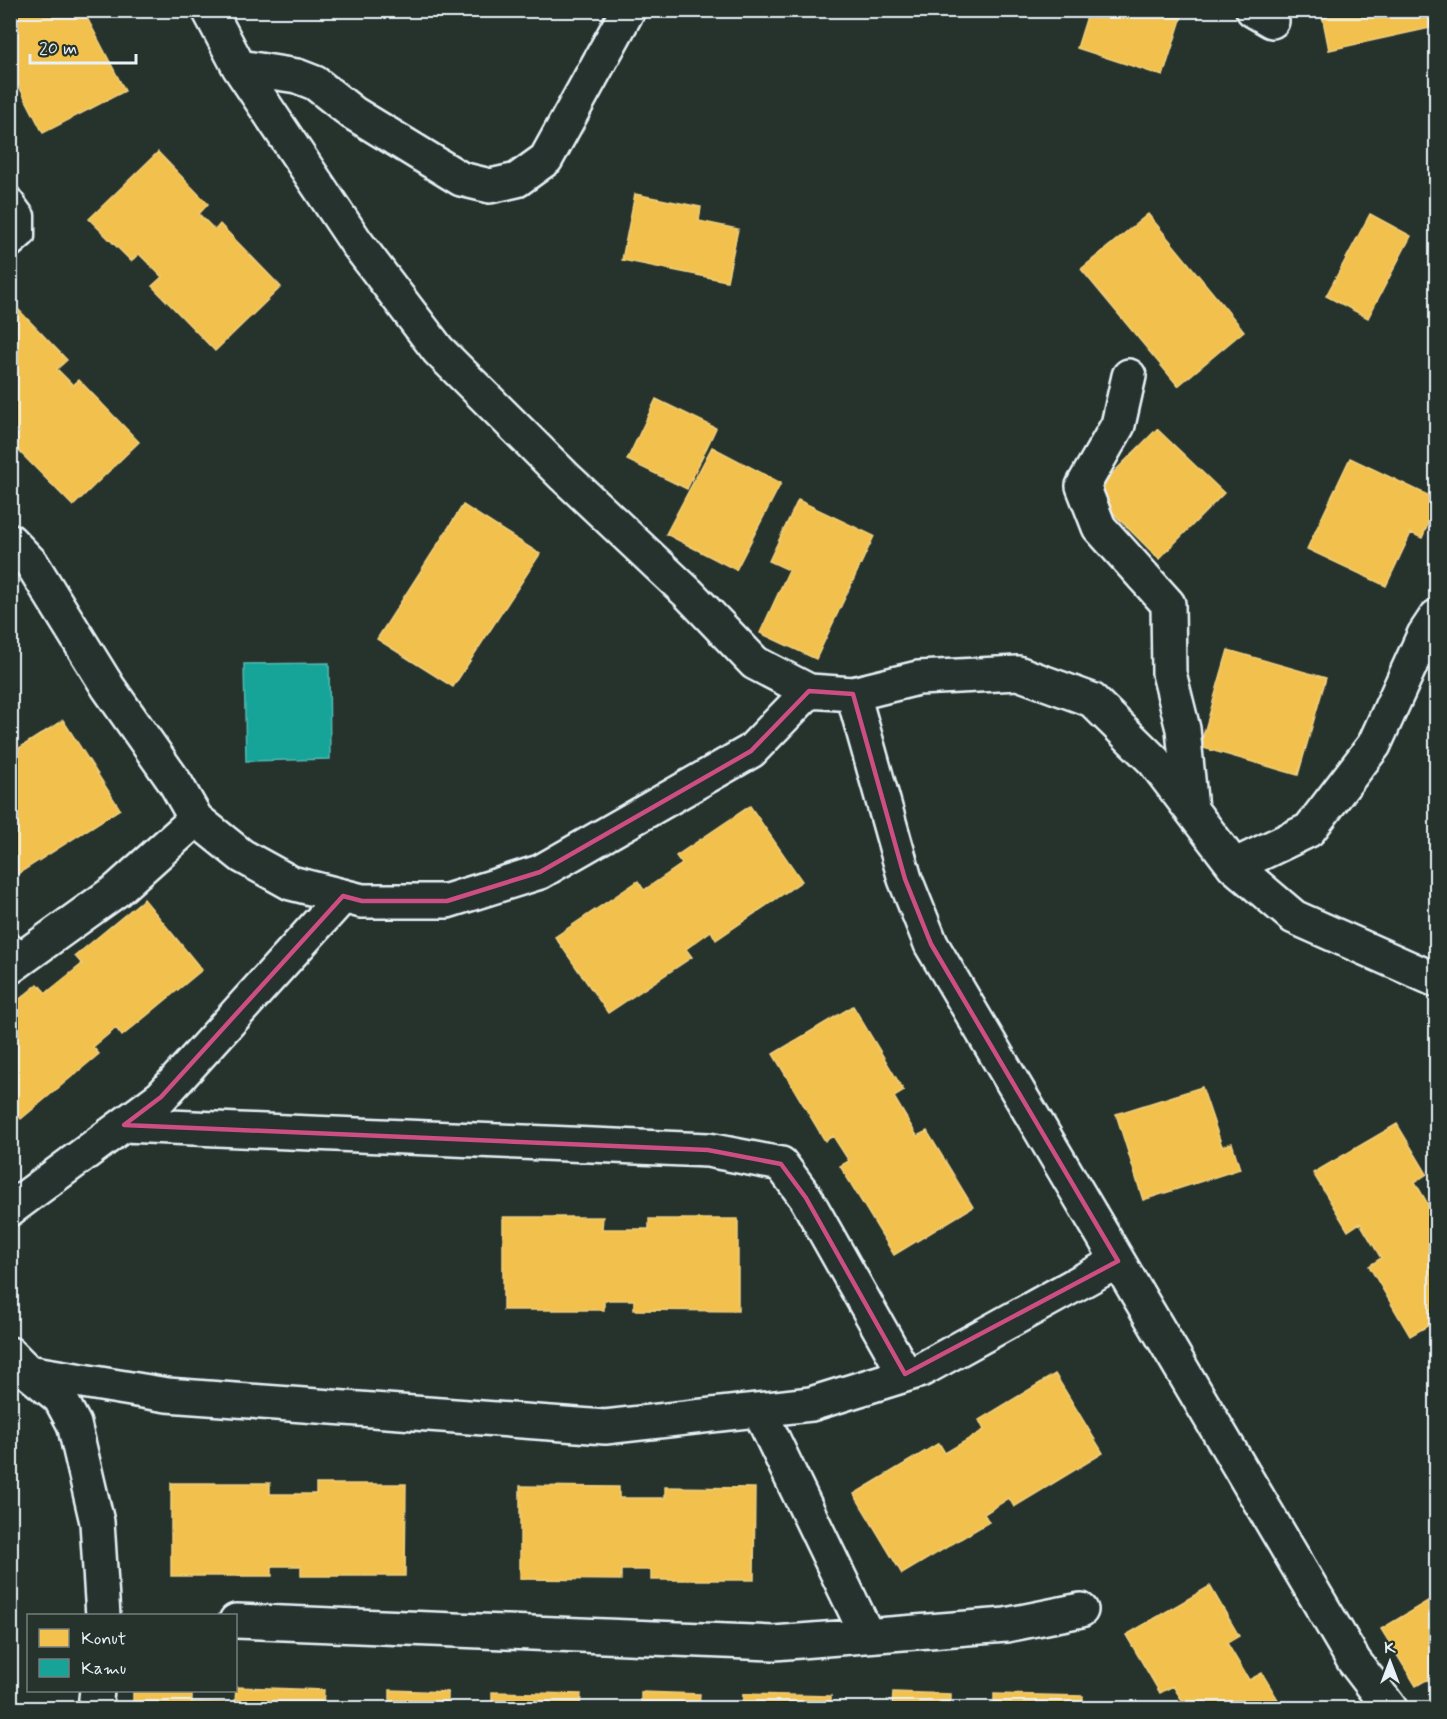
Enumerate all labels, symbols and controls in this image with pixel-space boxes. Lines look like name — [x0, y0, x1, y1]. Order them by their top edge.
scale bar — [30, 27, 136, 65]
text: 20 m — [39, 37, 77, 61]
legend — [27, 1614, 237, 1692]
text: Konut — [81, 1627, 126, 1651]
north arrow — [1360, 1632, 1420, 1692]
text: K — [1384, 1638, 1396, 1659]
text: Kamu — [81, 1657, 126, 1681]

